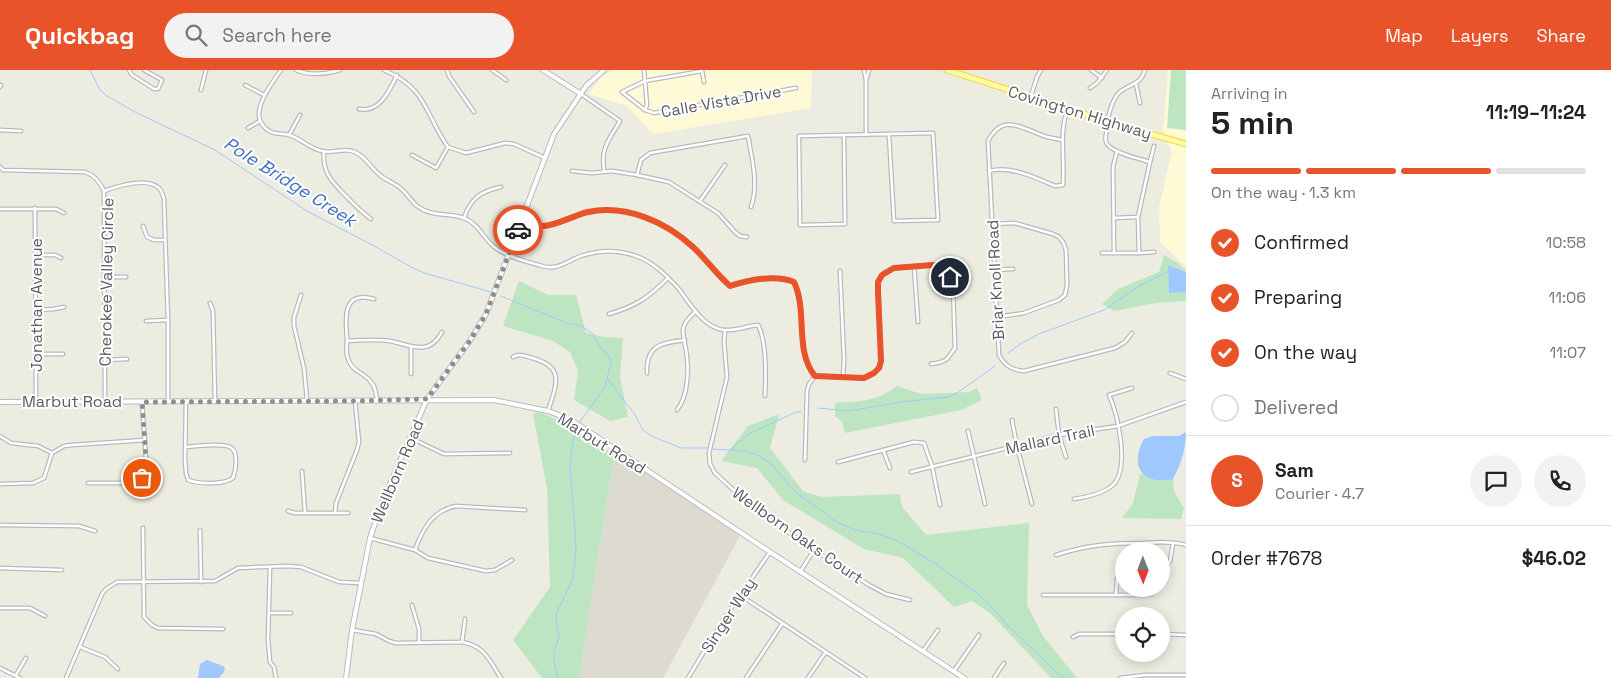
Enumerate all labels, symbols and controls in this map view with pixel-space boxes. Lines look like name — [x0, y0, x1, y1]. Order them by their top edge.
search box — [164, 13, 514, 58]
text: Quickbag — [25, 20, 134, 51]
icon: search — [182, 21, 210, 49]
text: Search here — [222, 23, 332, 48]
text: Map — [1385, 24, 1423, 47]
text: Layers — [1451, 24, 1508, 47]
text: Share — [1536, 24, 1586, 47]
street label: Calle Vista Drive — [659, 81, 783, 122]
street label: Covington Highway — [1005, 81, 1154, 144]
text: Arriving in — [1211, 83, 1288, 104]
text: 11:19–11:24 — [1486, 100, 1586, 125]
text: 5 min — [1211, 103, 1294, 143]
water label: Pole Bridge Creek — [220, 132, 363, 233]
text: On the way · 1.3 km — [1211, 182, 1356, 203]
street label: Cherokee Valley Circle — [95, 197, 118, 367]
courier — [493, 205, 543, 255]
icon: car — [504, 216, 532, 244]
street label: Briar Knoll Road — [982, 219, 1009, 341]
icon: check — [1211, 229, 1239, 257]
text: Confirmed — [1254, 230, 1349, 255]
text: 10:58 — [1545, 232, 1586, 253]
street label: Jonathan Avenue — [26, 238, 47, 372]
pin — [929, 256, 971, 298]
icon: home — [936, 263, 964, 291]
icon: check — [1211, 284, 1239, 312]
text: Preparing — [1254, 285, 1342, 310]
text: 11:06 — [1549, 287, 1586, 308]
icon: check — [1211, 339, 1239, 367]
text: On the way — [1254, 340, 1357, 365]
text: 11:07 — [1550, 342, 1586, 363]
street label: Marbut Road — [22, 391, 122, 412]
text: Delivered — [1254, 395, 1339, 420]
street label: Marbut Road — [554, 408, 650, 479]
street label: Wellborn Road — [366, 416, 429, 526]
street label: Mallard Trail — [1003, 420, 1097, 459]
button: chat — [1470, 455, 1522, 507]
button: phone — [1534, 455, 1586, 507]
pin — [121, 457, 163, 499]
text: Sam — [1275, 458, 1314, 483]
icon: bag — [128, 464, 156, 492]
text: S — [1231, 468, 1243, 493]
street label: Wellborn Oaks Court — [728, 482, 867, 589]
text: Courier · 4.7 — [1275, 483, 1364, 504]
north arrow — [1115, 542, 1170, 598]
map controls — [1115, 542, 1170, 662]
text: Order #7678 — [1211, 546, 1322, 571]
text: $46.02 — [1522, 546, 1586, 571]
street label: Singer Way — [696, 574, 761, 657]
button: locate — [1115, 607, 1170, 662]

